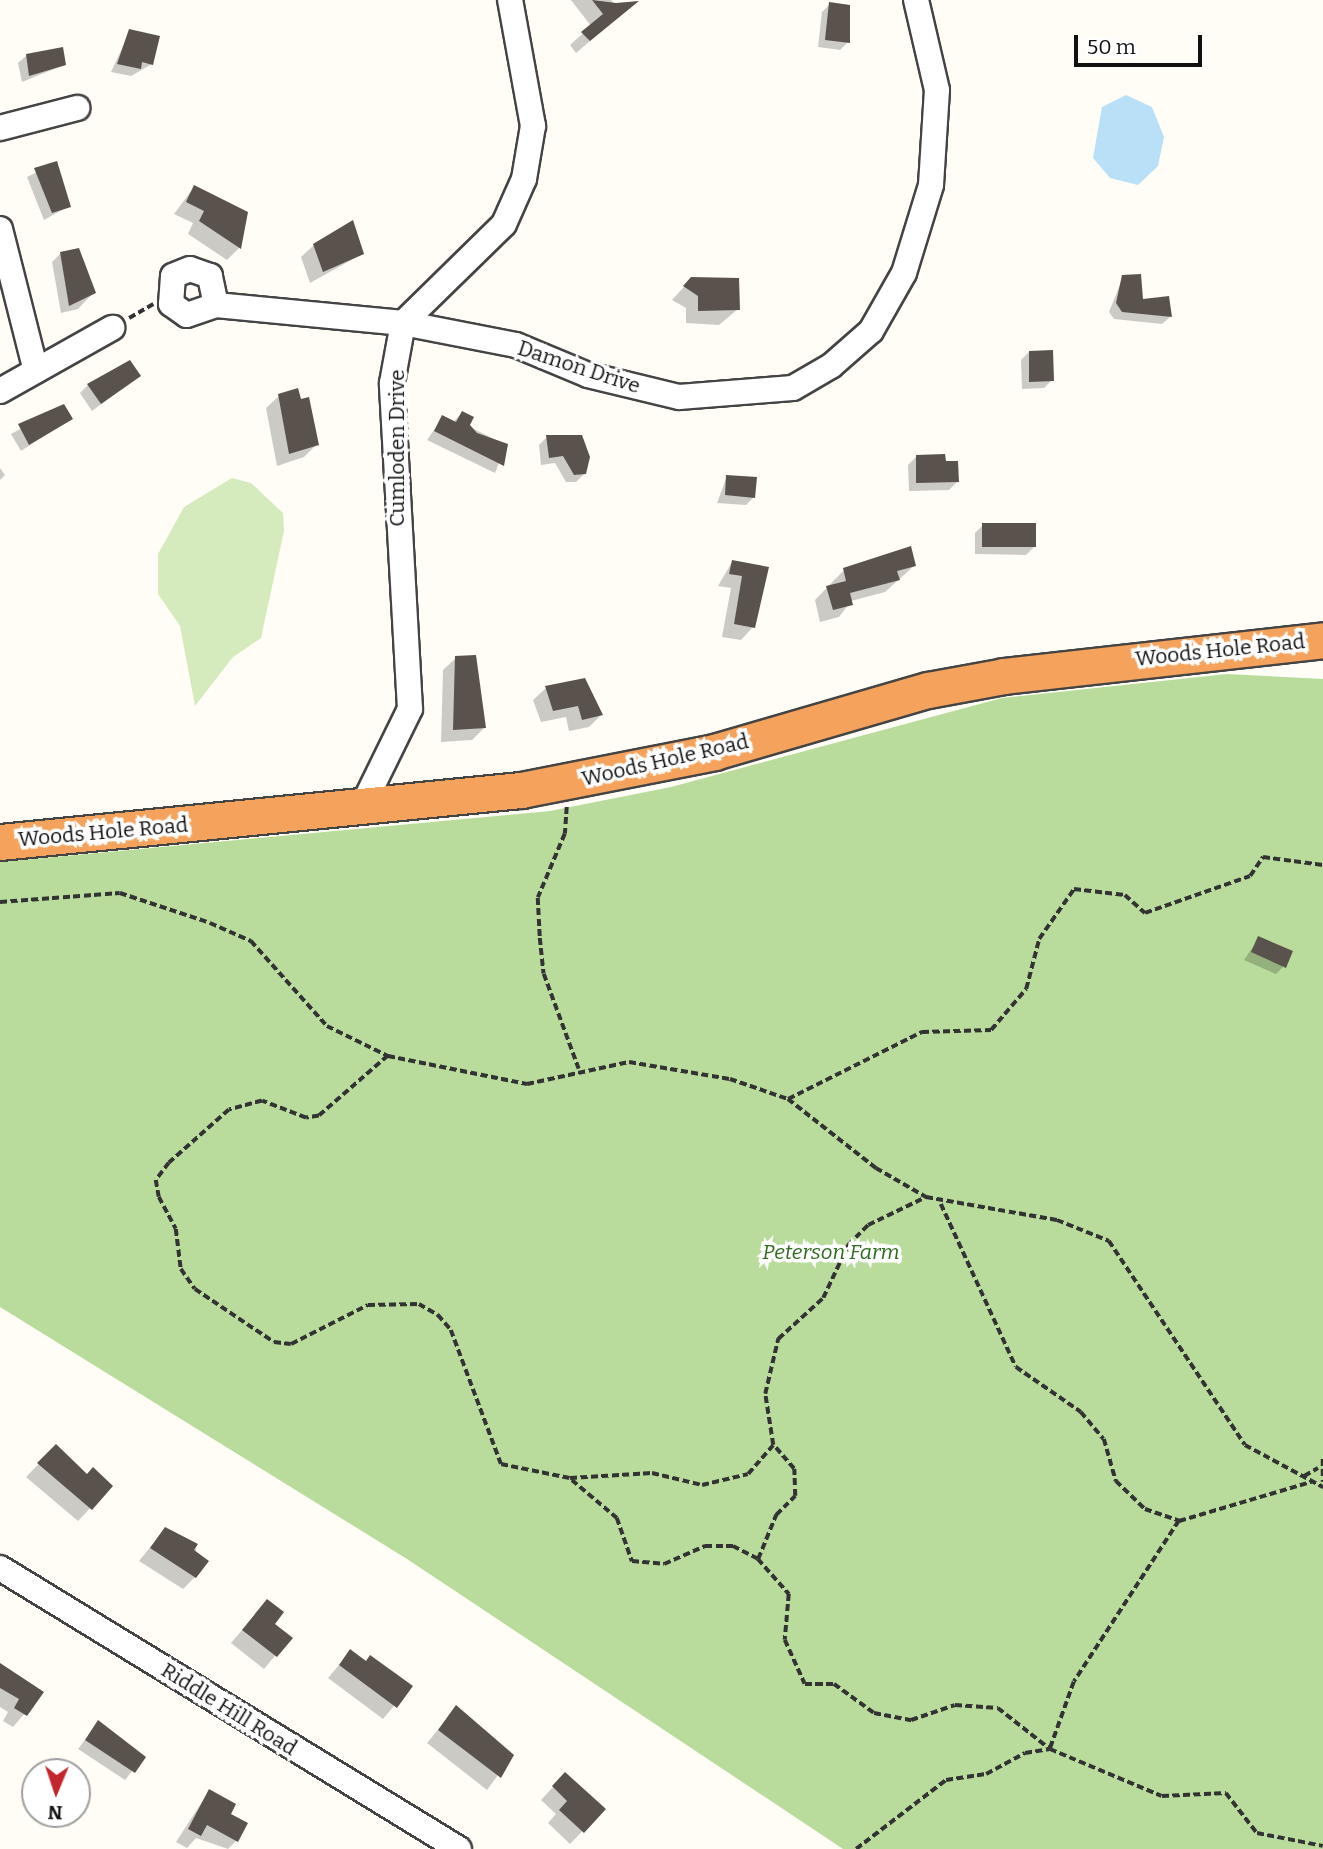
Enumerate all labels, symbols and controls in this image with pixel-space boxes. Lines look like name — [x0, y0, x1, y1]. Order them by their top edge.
scale bar — [1078, 21, 1206, 65]
text: 50 m — [1087, 34, 1136, 60]
street label: Damon Drive — [514, 335, 644, 399]
street label: Cumloden Drive — [384, 369, 410, 527]
street label: Woods Hole Road — [1134, 629, 1306, 671]
street label: Woods Hole Road — [579, 729, 751, 791]
street label: Woods Hole Road — [17, 812, 189, 852]
park label: Peterson Farm — [762, 1239, 900, 1265]
street label: Riddle Hill Road — [157, 1657, 301, 1761]
north arrow — [21, 1758, 91, 1828]
text: N — [48, 1801, 63, 1824]

